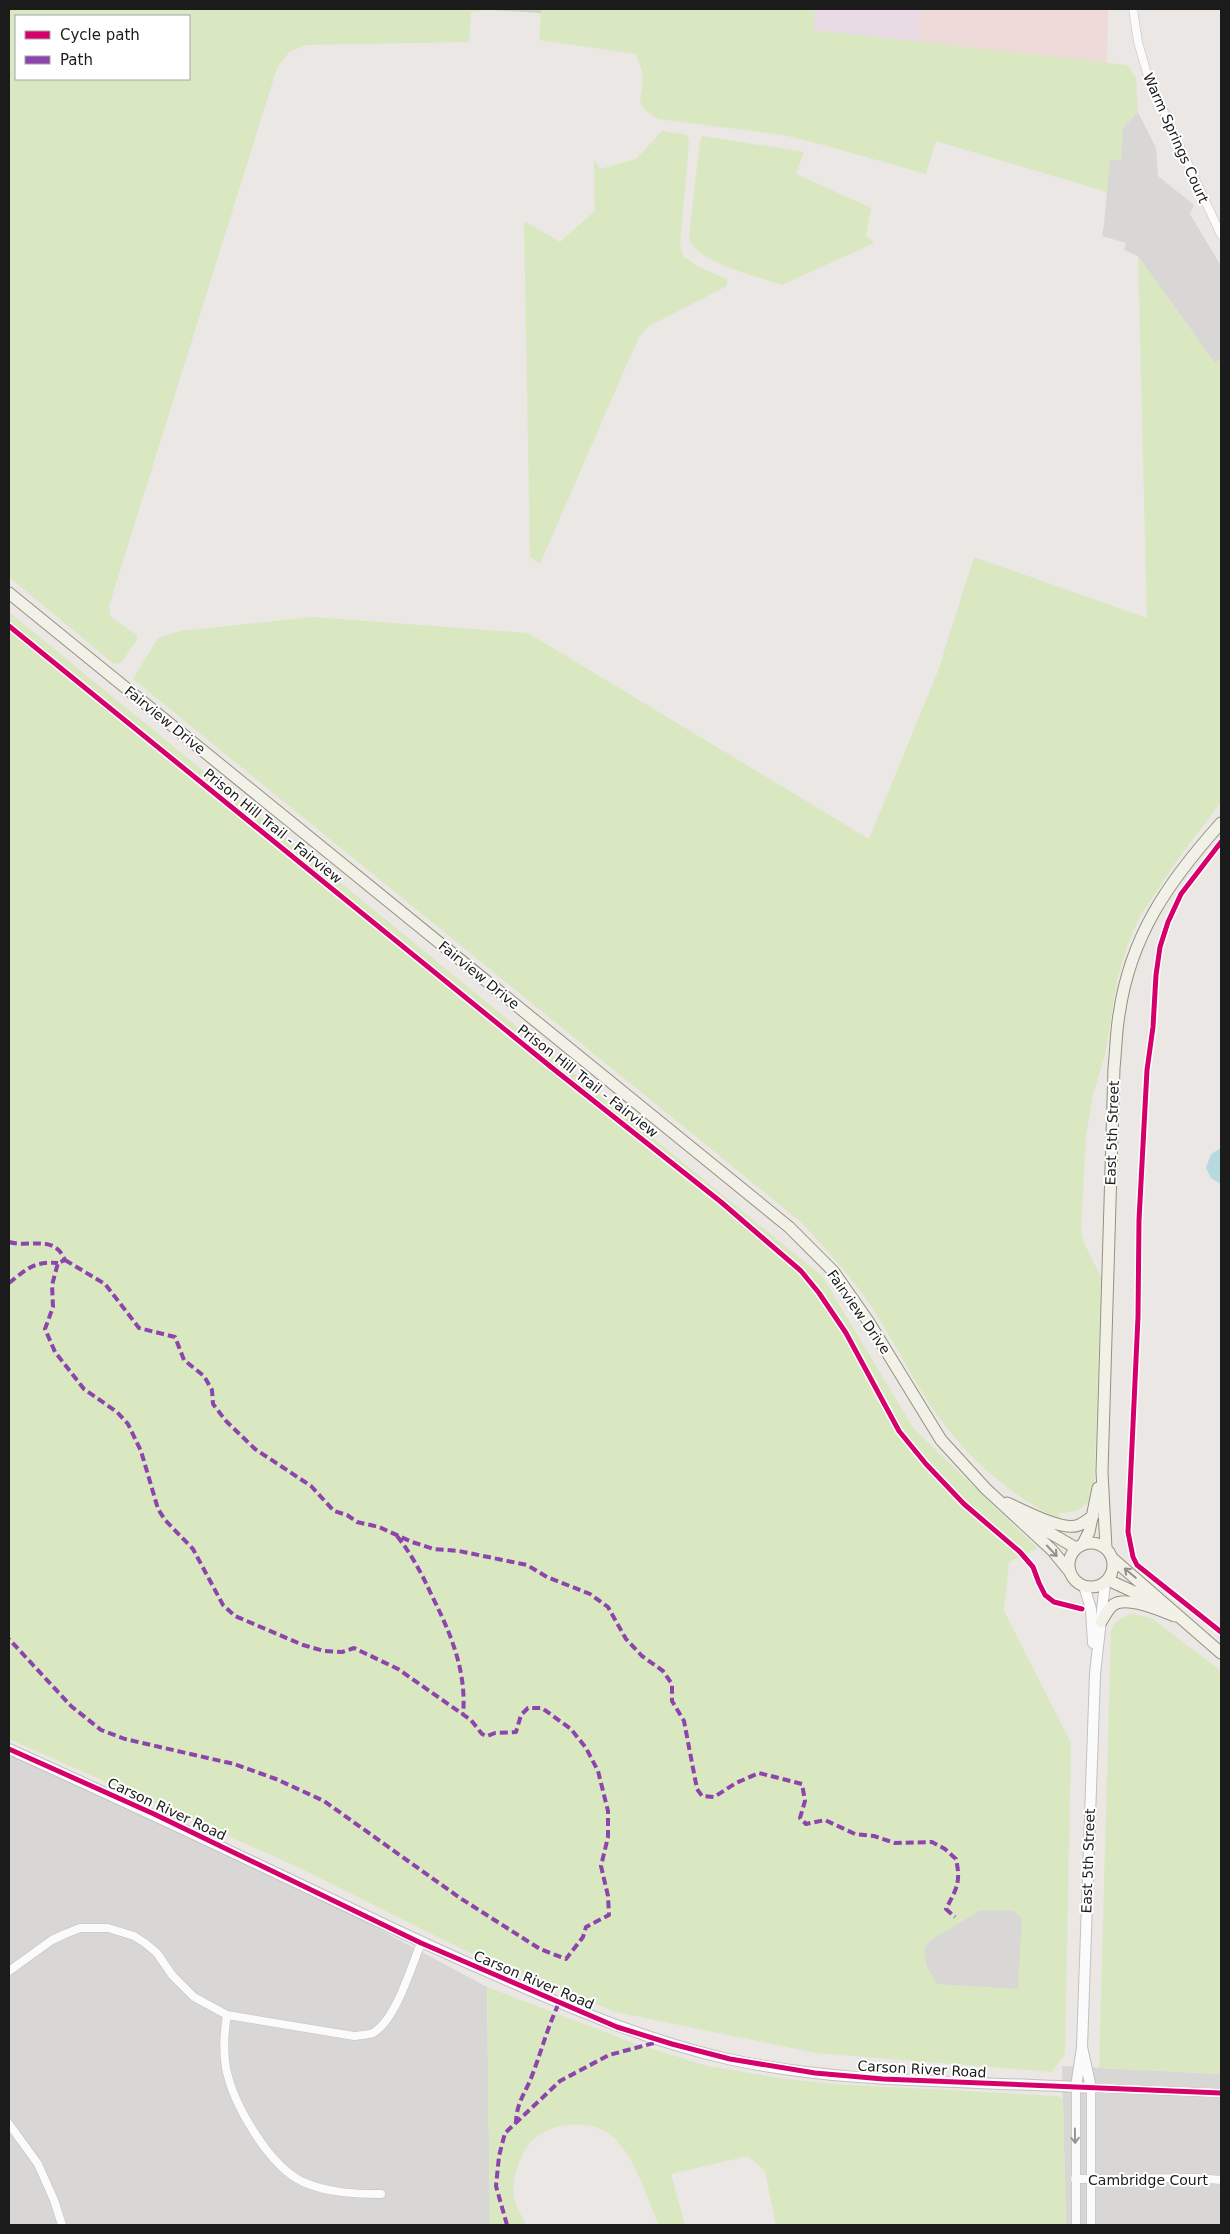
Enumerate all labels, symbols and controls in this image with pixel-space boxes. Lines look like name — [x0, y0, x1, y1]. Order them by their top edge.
legend — [15, 15, 190, 80]
text: Cycle path — [60, 26, 140, 44]
text: Path — [60, 51, 93, 69]
street label: Warm Springs Court — [1140, 71, 1212, 206]
street label: Fairview Drive — [121, 683, 209, 757]
street label: Prison Hill Trail - Fairview — [201, 765, 345, 887]
street label: Fairview Drive — [435, 938, 523, 1012]
street label: Prison Hill Trail - Fairview — [515, 1021, 661, 1141]
street label: East 5th Street — [1102, 1080, 1122, 1186]
street label: Fairview Drive — [824, 1267, 894, 1357]
one-way arrow — [1046, 1544, 1058, 1557]
one-way arrow — [1124, 1568, 1137, 1579]
street label: Carson River Road — [105, 1774, 229, 1844]
street label: East 5th Street — [1078, 1808, 1098, 1914]
street label: Carson River Road — [471, 1947, 597, 2013]
street label: Carson River Road — [857, 2058, 987, 2080]
one-way arrow — [1070, 2128, 1080, 2144]
street label: Cambridge Court — [1088, 2172, 1208, 2188]

